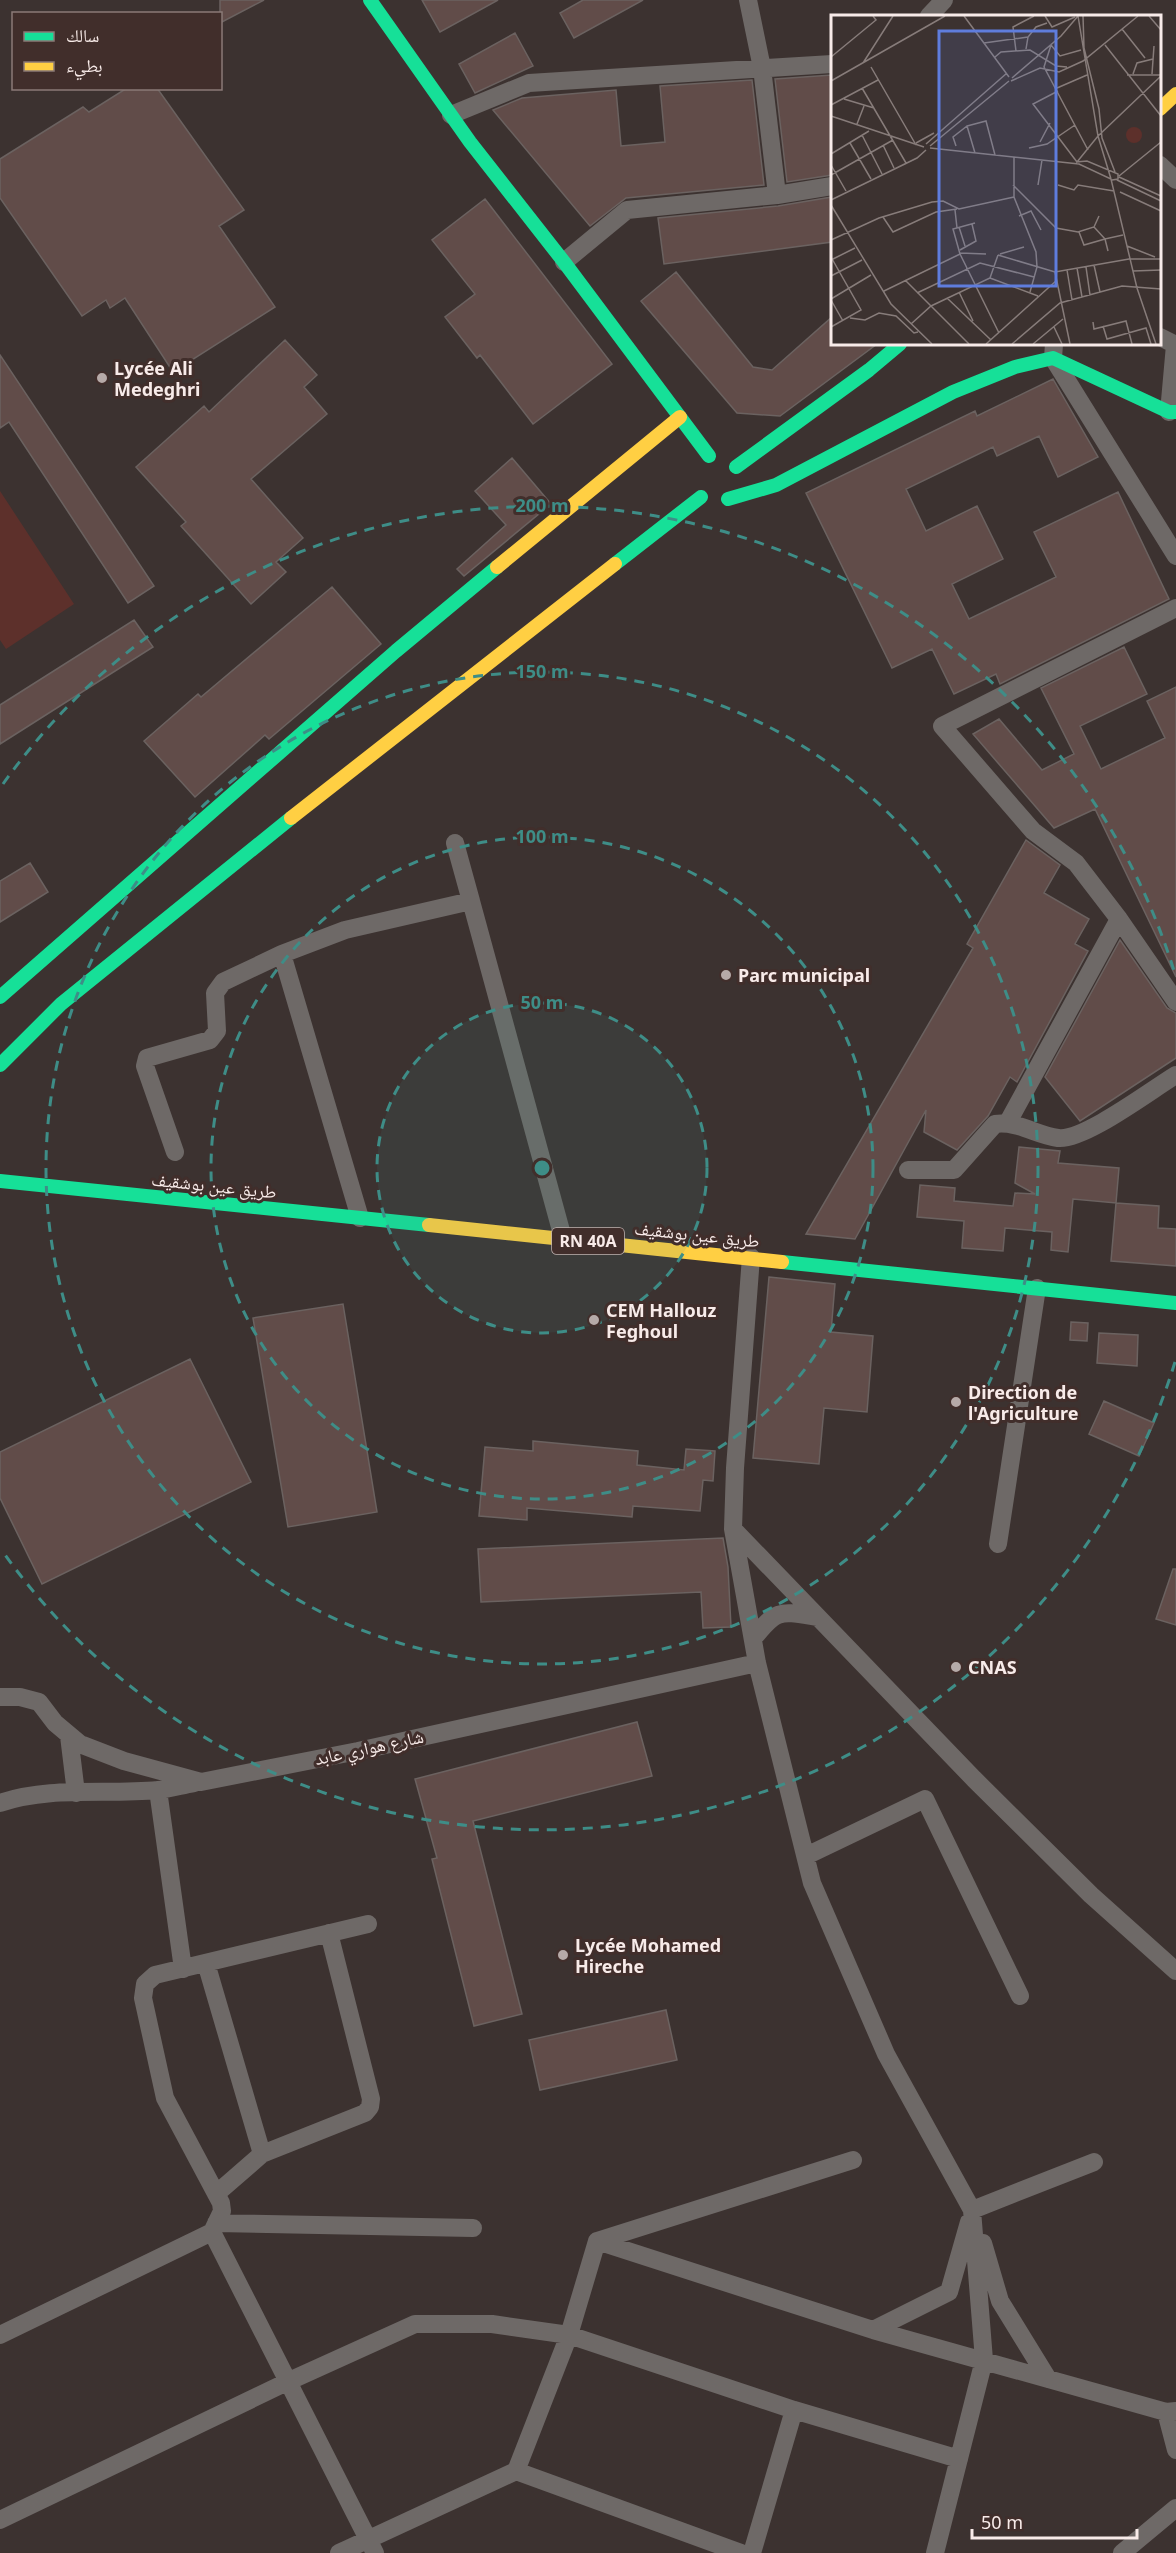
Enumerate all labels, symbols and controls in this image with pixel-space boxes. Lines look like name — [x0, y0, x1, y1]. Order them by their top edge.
legend — [12, 12, 222, 90]
inset map — [831, 15, 1161, 345]
text: سالك — [66, 23, 99, 47]
text: بطيء — [66, 53, 103, 81]
place label: Lycée Ali Medeghri — [114, 356, 200, 401]
marker: Lycée Ali Medeghri — [95, 371, 109, 385]
text: 200 m — [515, 493, 569, 517]
text: 150 m — [515, 659, 569, 683]
text: 100 m — [515, 824, 569, 848]
place label: Parc municipal — [738, 963, 870, 987]
marker: Parc municipal — [719, 968, 733, 982]
text: 50 m — [521, 990, 563, 1014]
centre of rings — [532, 1158, 552, 1178]
street label: طريق عين بوشقيف — [150, 1166, 278, 1204]
street label: طريق عين بوشقيف — [633, 1215, 761, 1253]
road number: RN 40A — [552, 1228, 624, 1254]
place label: CEM Hallouz Feghoul — [606, 1298, 717, 1343]
marker: CEM Hallouz Feghoul — [587, 1313, 601, 1327]
place label: Direction de l'Agriculture — [968, 1380, 1078, 1425]
marker: Direction de l'Agriculture — [949, 1395, 963, 1409]
place label: CNAS — [968, 1655, 1017, 1679]
marker: CNAS — [949, 1660, 963, 1674]
street label: شارع هواري عابد — [312, 1724, 426, 1774]
place label: Lycée Mohamed Hireche — [575, 1933, 721, 1978]
marker: Lycée Mohamed Hireche — [556, 1948, 570, 1962]
scale bar — [972, 2502, 1137, 2540]
text: 50 m — [981, 2510, 1023, 2534]

